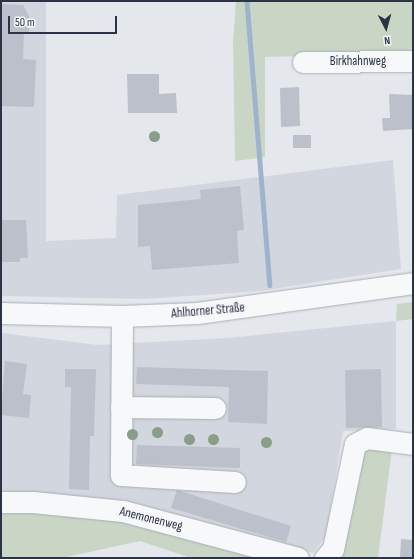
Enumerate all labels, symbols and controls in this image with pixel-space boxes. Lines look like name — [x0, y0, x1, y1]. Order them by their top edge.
scale bar — [10, 8, 119, 34]
north arrow — [366, 8, 406, 48]
text: 50 m — [15, 15, 35, 30]
text: N — [384, 34, 391, 47]
street label: Birkhahnweg — [330, 53, 386, 69]
street label: Ahlhorner Straße — [171, 300, 245, 322]
street label: Anemonenweg — [118, 504, 184, 534]

